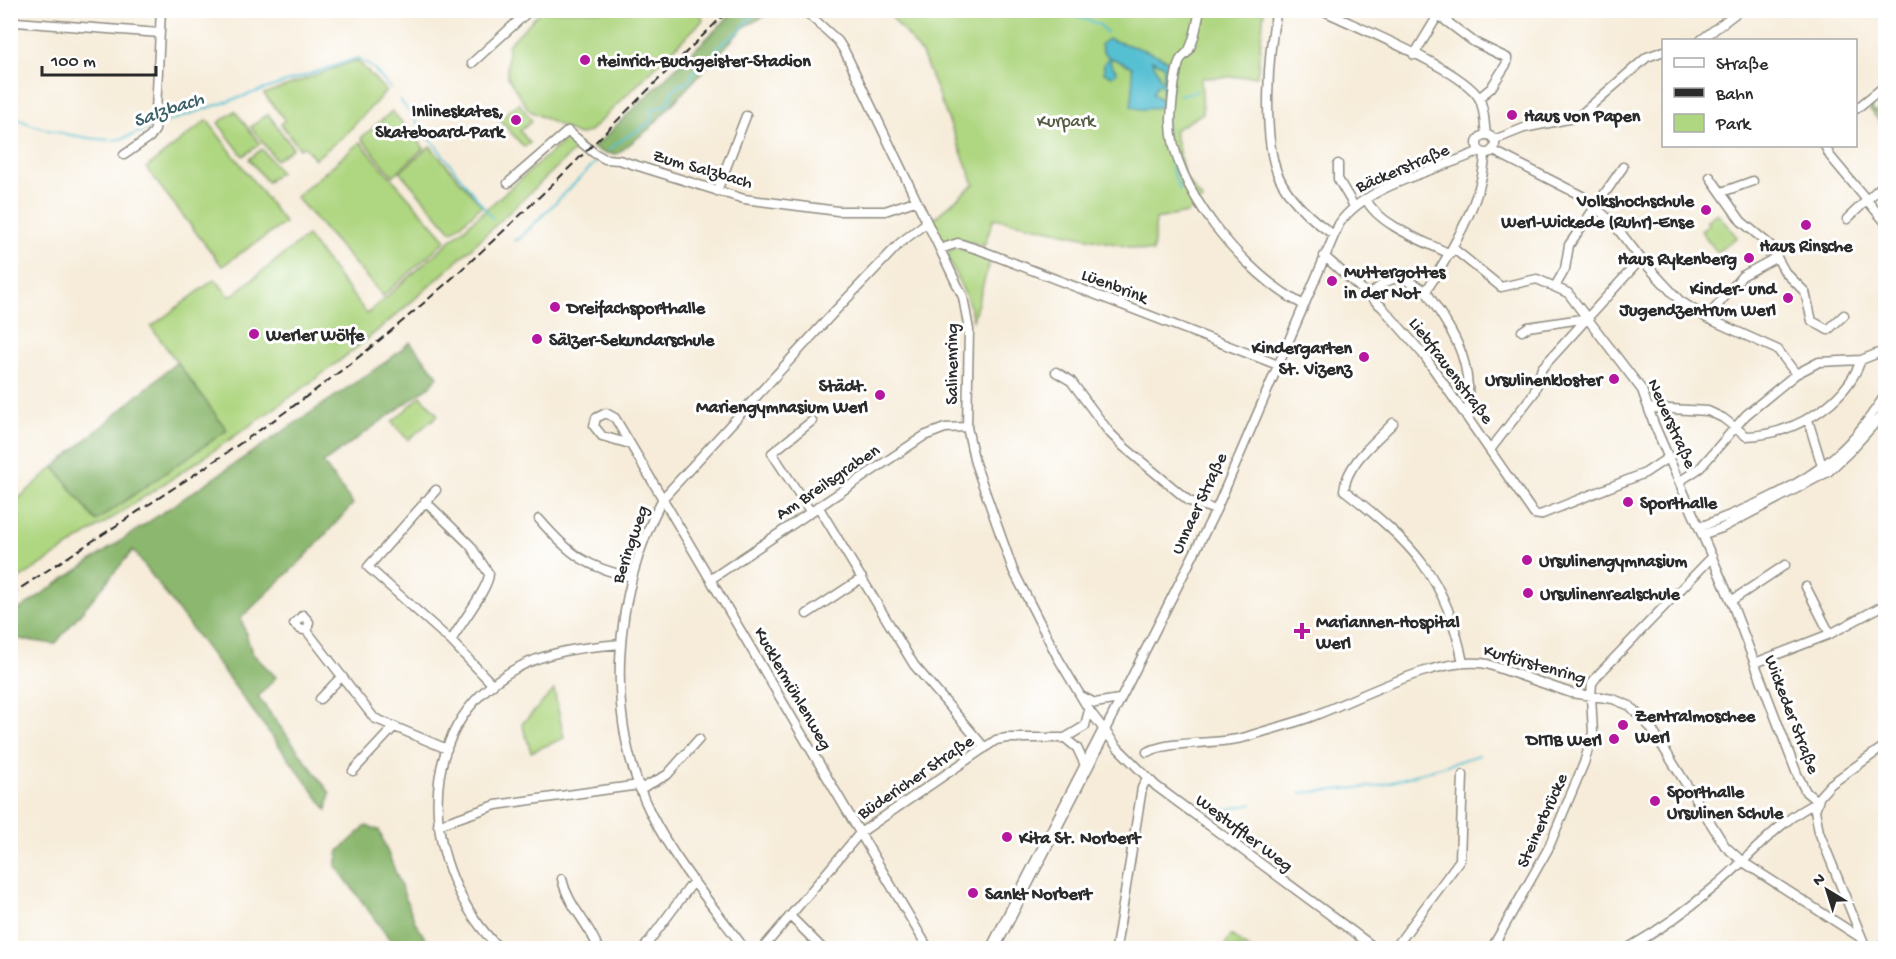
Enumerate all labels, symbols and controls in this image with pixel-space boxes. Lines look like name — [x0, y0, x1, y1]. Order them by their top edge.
scale bar — [42, 39, 156, 77]
legend — [1662, 39, 1857, 147]
text: 100 m — [50, 52, 96, 73]
place label: Heinrich-Buchgeister-Stadion — [597, 52, 811, 73]
marker: Heinrich-Buchgeister-Stadion — [578, 53, 592, 67]
text: Straße — [1716, 55, 1769, 76]
text: Bahn — [1715, 85, 1754, 106]
water label: Salzbach — [131, 89, 208, 134]
place label: Inlineskates, Skateboard-Park — [375, 102, 506, 144]
place label: Haus von Papen — [1524, 107, 1641, 128]
marker: Haus von Papen — [1505, 108, 1519, 122]
park label: Kurpark — [1037, 112, 1097, 133]
marker: Inlineskates, Skateboard-Park — [509, 113, 523, 127]
text: Park — [1715, 115, 1752, 136]
street label: Bäckerstraße — [1352, 140, 1454, 199]
street label: Zum Salzbach — [650, 146, 755, 195]
place label: Volkshochschule Werl-Wickede (Ruhr)-Ense — [1500, 192, 1695, 234]
marker: Volkshochschule Werl-Wickede (Ruhr)-Ense — [1699, 203, 1713, 217]
marker: Haus Rinsche — [1799, 218, 1813, 232]
place label: Haus Rinsche — [1759, 237, 1853, 258]
place label: Haus Rykenberg — [1618, 250, 1737, 271]
marker: Haus Rykenberg — [1742, 251, 1756, 265]
place label: Muttergottes in der Not — [1344, 263, 1447, 305]
street label: Lüenbrink — [1078, 265, 1152, 310]
marker: Muttergottes in der Not — [1325, 274, 1339, 288]
place label: Kinder- und Jugendzentrum Werl — [1618, 280, 1778, 322]
marker: Kinder- und Jugendzentrum Werl — [1781, 291, 1795, 305]
place label: Dreifachsporthalle — [565, 299, 706, 320]
marker: Dreifachsporthalle — [548, 300, 562, 314]
street label: Liebfrauenstraße — [1403, 314, 1497, 430]
street label: Salinenring — [943, 323, 964, 405]
place label: Werler Wölfe — [265, 326, 365, 347]
marker: Werler Wölfe — [247, 327, 261, 341]
place label: Sälzer-Sekundarschule — [549, 331, 715, 352]
marker: Sälzer-Sekundarschule — [530, 332, 544, 346]
place label: Kindergarten St. Vizenz — [1251, 339, 1353, 381]
marker: Kindergarten St. Vizenz — [1357, 350, 1371, 364]
place label: Ursulinenkloster — [1485, 371, 1605, 392]
marker: Ursulinenkloster — [1607, 372, 1621, 386]
street label: Neuerstraße — [1642, 376, 1700, 473]
place label: Städt. Mariengymnasium Werl — [696, 377, 868, 419]
marker: Städt. Mariengymnasium Werl — [873, 388, 887, 402]
street label: Am Breilsgraben — [772, 440, 885, 526]
street label: Unnaer Straße — [1168, 449, 1233, 558]
place label: Sporthalle — [1640, 494, 1718, 515]
marker: Sporthalle — [1621, 495, 1635, 509]
street label: Beringweg — [608, 503, 654, 587]
place label: Ursulinengymnasium — [1539, 552, 1687, 573]
marker: Ursulinengymnasium — [1520, 553, 1534, 567]
place label: Ursulinenrealschule — [1540, 585, 1681, 606]
marker: Ursulinenrealschule — [1521, 586, 1535, 600]
place label: Mariannen-Hospital Werl — [1315, 613, 1460, 655]
marker: Mariannen-Hospital Werl — [1293, 622, 1311, 640]
street label: Kucklermühlenweg — [748, 624, 836, 754]
street label: Kurfürstenring — [1480, 641, 1588, 690]
street label: Wickeder Straße — [1758, 653, 1823, 778]
place label: Zentralmoschee Werl — [1634, 707, 1756, 749]
marker: Zentralmoschee Werl — [1616, 718, 1630, 732]
street label: Büdericher Straße — [853, 731, 979, 825]
place label: DITIB Werl — [1524, 731, 1602, 752]
marker: DITIB Werl — [1607, 732, 1621, 746]
street label: Steinerbrücke — [1513, 770, 1574, 871]
place label: Sporthalle Ursulinen Schule — [1667, 783, 1784, 825]
street label: Westuffler Weg — [1191, 790, 1296, 878]
marker: Sporthalle Ursulinen Schule — [1648, 794, 1662, 808]
place label: Kita St. Norbert — [1018, 829, 1142, 850]
marker: Kita St. Norbert — [1000, 830, 1014, 844]
north arrow — [1797, 860, 1857, 920]
text: N — [1810, 870, 1830, 892]
place label: Sankt Norbert — [985, 885, 1093, 906]
marker: Sankt Norbert — [966, 886, 980, 900]

